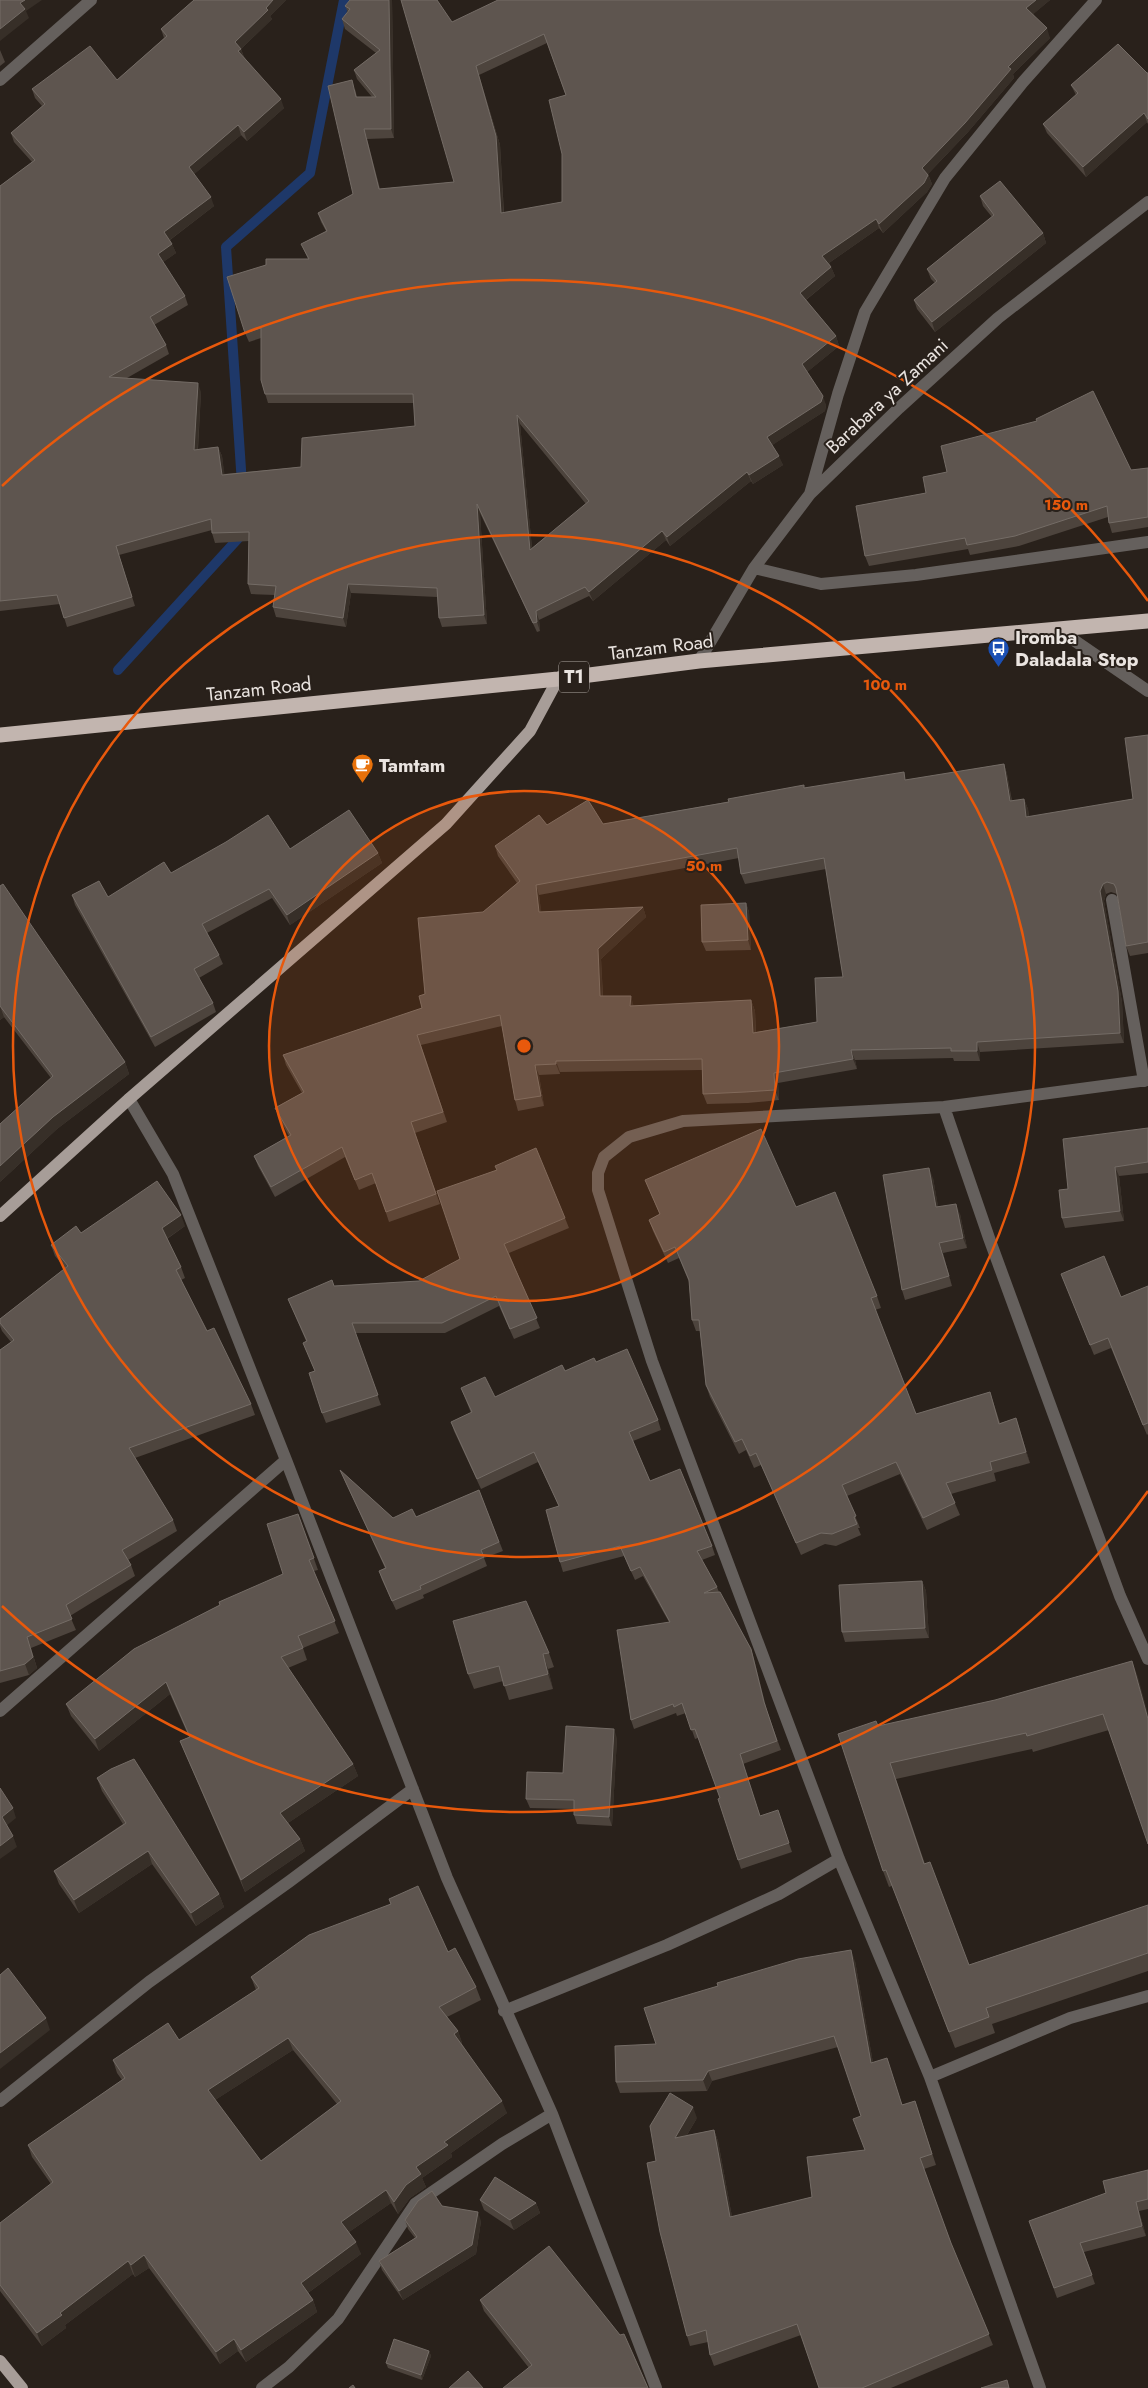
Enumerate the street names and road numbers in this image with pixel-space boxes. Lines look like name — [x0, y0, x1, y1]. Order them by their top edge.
street label: Barabara ya Zamani — [820, 332, 954, 460]
street label: Tanzam Road — [607, 627, 715, 667]
road number: T1 — [559, 662, 589, 692]
street label: Tanzam Road — [205, 670, 313, 708]

